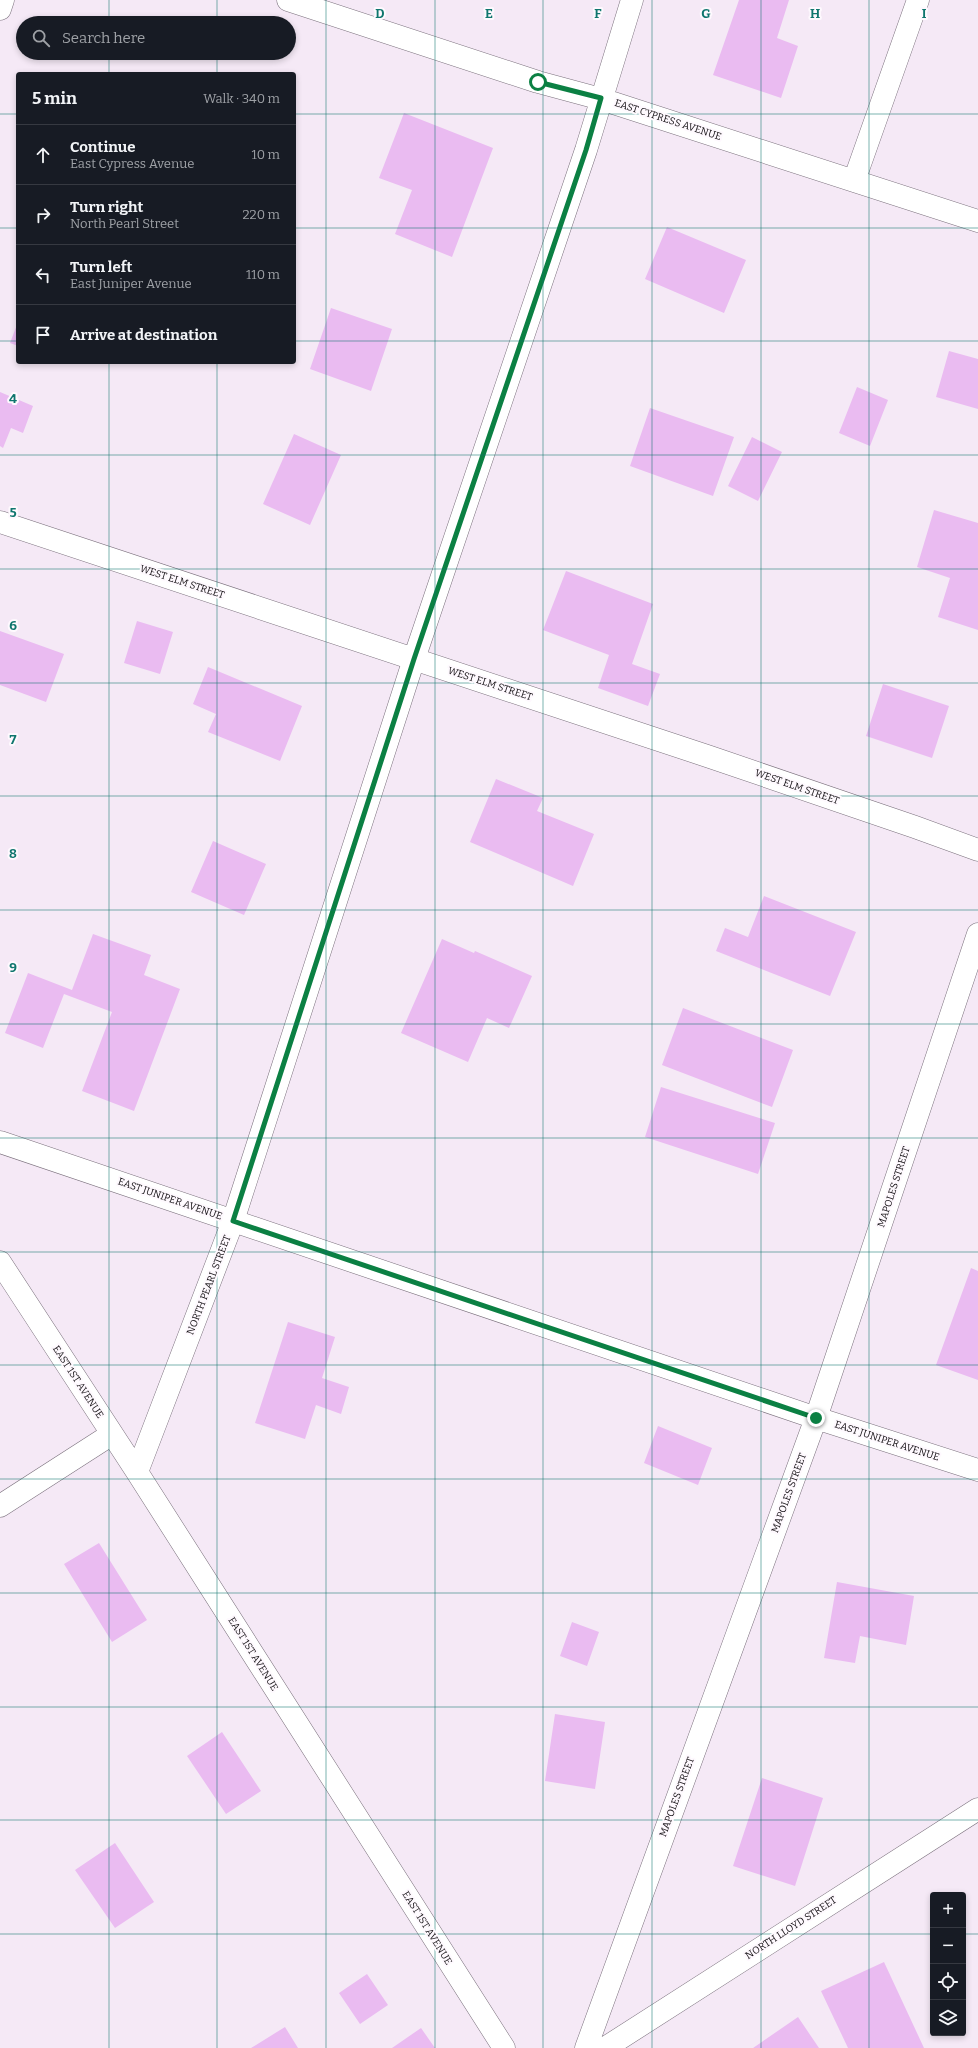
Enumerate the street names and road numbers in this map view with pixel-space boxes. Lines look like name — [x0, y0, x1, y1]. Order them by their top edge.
street label: EAST CYPRESS AVENUE — [613, 97, 723, 143]
street label: WEST ELM STREET — [138, 563, 226, 601]
street label: WEST ELM STREET — [446, 665, 534, 703]
street label: WEST ELM STREET — [753, 767, 841, 807]
street label: MAPOLES STREET — [875, 1145, 913, 1229]
street label: EAST JUNIPER AVENUE — [116, 1175, 224, 1223]
street label: NORTH PEARL STREET — [184, 1233, 234, 1336]
street label: EAST 1ST AVENUE — [50, 1343, 106, 1421]
street label: EAST JUNIPER AVENUE — [833, 1418, 941, 1464]
street label: MAPOLES STREET — [769, 1451, 809, 1535]
street label: EAST 1ST AVENUE — [226, 1615, 280, 1693]
street label: MAPOLES STREET — [657, 1755, 697, 1839]
street label: EAST 1ST AVENUE — [400, 1889, 454, 1967]
street label: NORTH LLOYD STREET — [743, 1894, 839, 1962]

